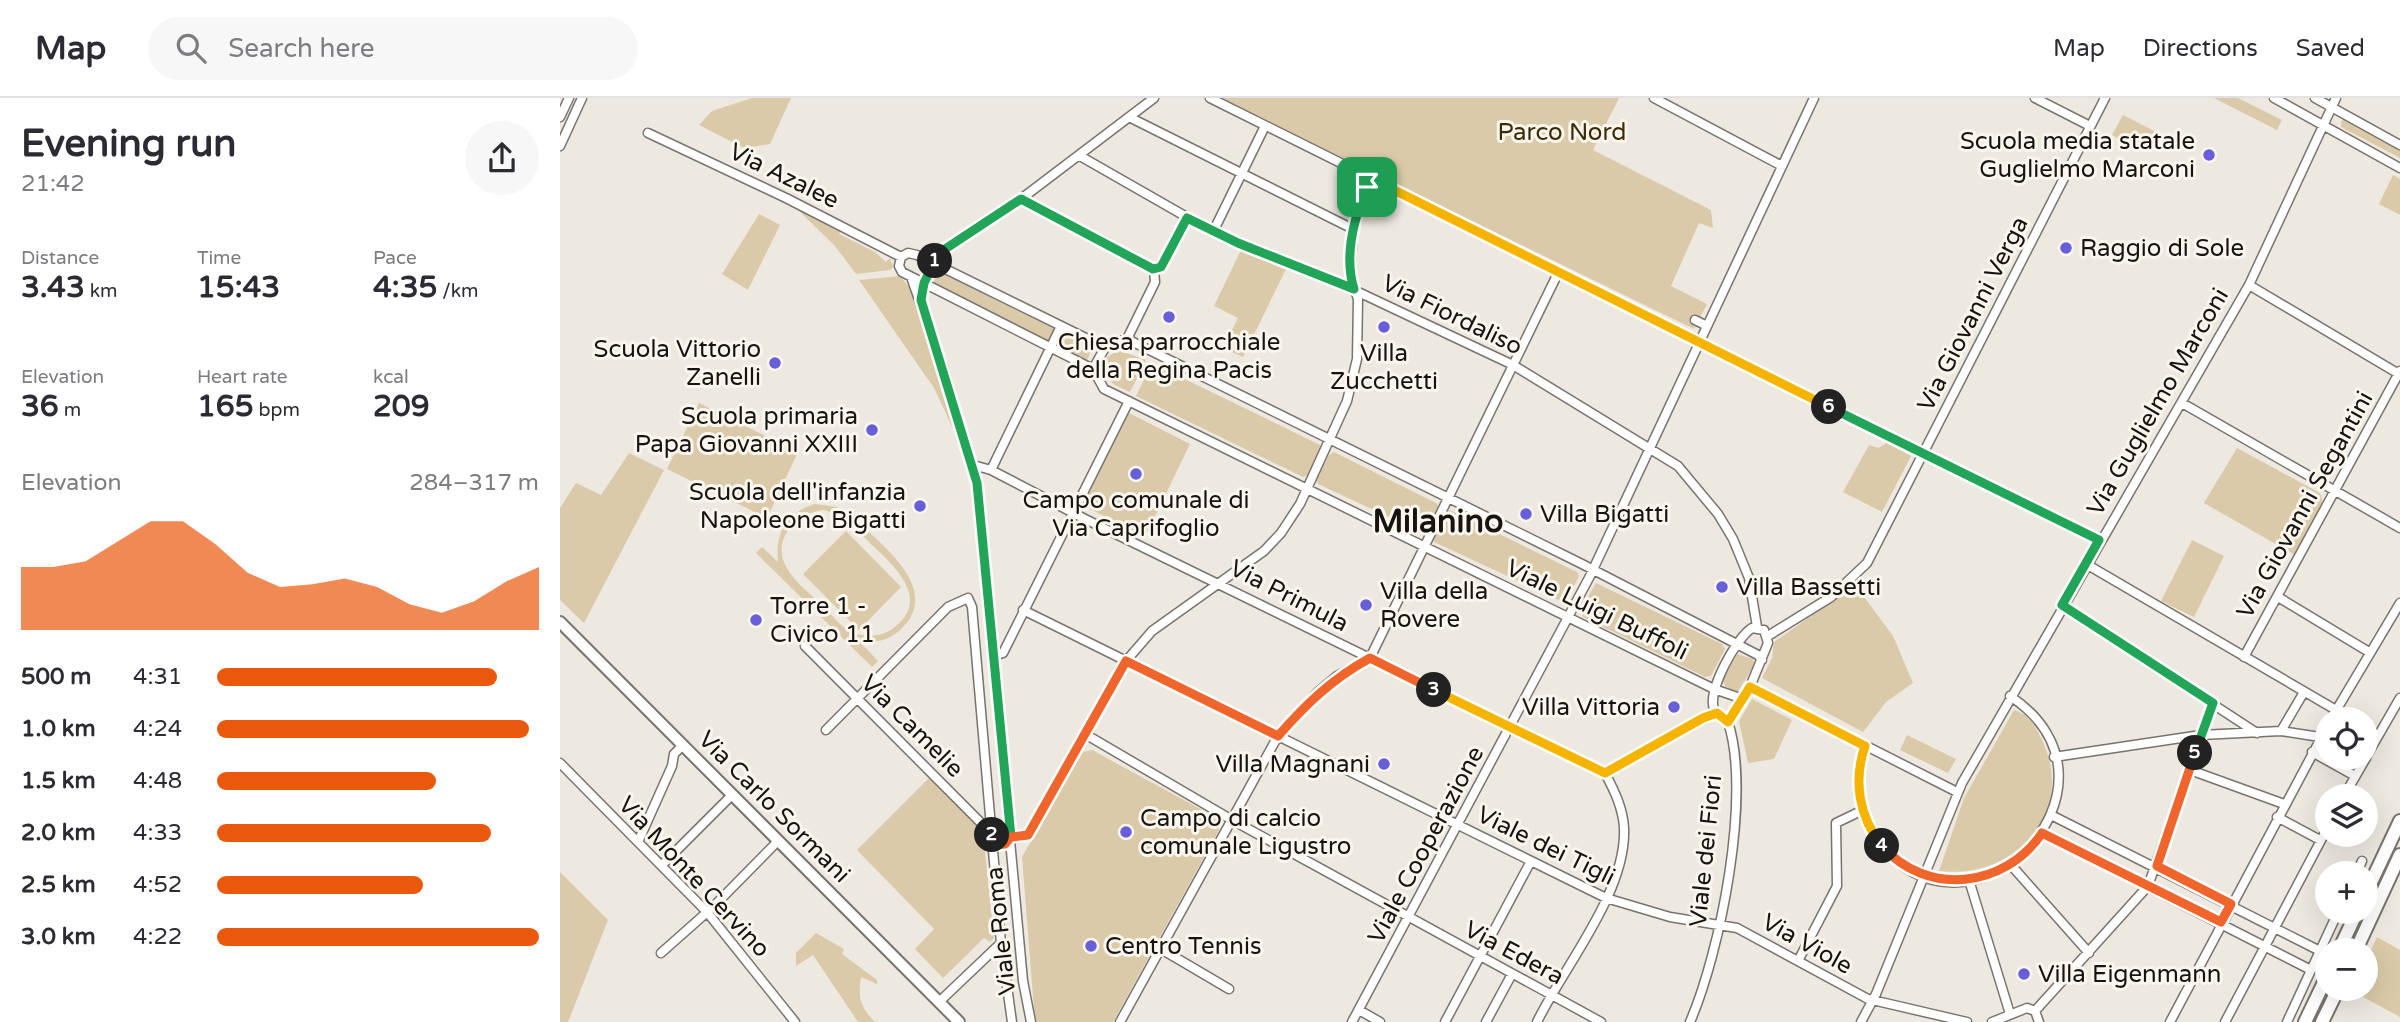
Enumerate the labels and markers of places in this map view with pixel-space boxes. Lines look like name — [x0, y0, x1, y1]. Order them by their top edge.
place label: Scuola media statale Guglielmo Marconi — [1960, 127, 2195, 184]
marker: Scuola media statale Guglielmo Marconi — [2201, 147, 2217, 163]
pin — [1337, 157, 1397, 217]
place label: Raggio di Sole — [2080, 234, 2244, 263]
marker: Raggio di Sole — [2058, 240, 2074, 256]
pin: 1 — [918, 244, 952, 278]
marker: Chiesa parrocchiale della Regina Pacis — [1161, 309, 1177, 325]
marker: Villa Zucchetti — [1376, 319, 1392, 335]
place label: Chiesa parrocchiale della Regina Pacis — [1058, 328, 1280, 385]
place label: Scuola Vittorio Zanelli — [594, 335, 761, 392]
place label: Villa Zucchetti — [1330, 339, 1438, 396]
marker: Scuola Vittorio Zanelli — [767, 355, 783, 371]
pin: 6 — [1812, 390, 1846, 424]
place label: Scuola primaria Papa Giovanni XXIII — [635, 402, 858, 459]
marker: Scuola primaria Papa Giovanni XXIII — [864, 422, 880, 438]
marker: Campo comunale di Via Caprifoglio — [1128, 466, 1144, 482]
place label: Scuola dell'infanzia Napoleone Bigatti — [689, 478, 906, 535]
place label: Campo comunale di Via Caprifoglio — [1022, 486, 1250, 543]
marker: Scuola dell'infanzia Napoleone Bigatti — [912, 498, 928, 514]
place label: Villa Bigatti — [1540, 500, 1669, 529]
marker: Villa Bigatti — [1518, 506, 1534, 522]
place label: Villa Bassetti — [1736, 573, 1881, 602]
place label: Villa della Rovere — [1380, 577, 1488, 634]
marker: Villa Bassetti — [1714, 579, 1730, 595]
place label: Torre 1 - Civico 11 — [770, 592, 875, 649]
marker: Villa della Rovere — [1358, 597, 1374, 613]
marker: Torre 1 - Civico 11 — [748, 612, 764, 628]
pin: 3 — [1416, 672, 1452, 708]
place label: Villa Vittoria — [1522, 693, 1660, 722]
marker: Villa Vittoria — [1666, 699, 1682, 715]
pin: 5 — [2178, 736, 2212, 770]
place label: Villa Magnani — [1215, 750, 1370, 779]
marker: Villa Magnani — [1376, 756, 1392, 772]
place label: Campo di calcio comunale Ligustro — [1140, 804, 1351, 861]
pin: 2 — [974, 818, 1010, 852]
marker: Campo di calcio comunale Ligustro — [1118, 824, 1134, 840]
pin: 4 — [1864, 828, 1900, 864]
place label: Centro Tennis — [1105, 932, 1261, 961]
marker: Centro Tennis — [1083, 938, 1099, 954]
place label: Villa Eigenmann — [2038, 960, 2221, 989]
marker: Villa Eigenmann — [2016, 966, 2032, 982]

